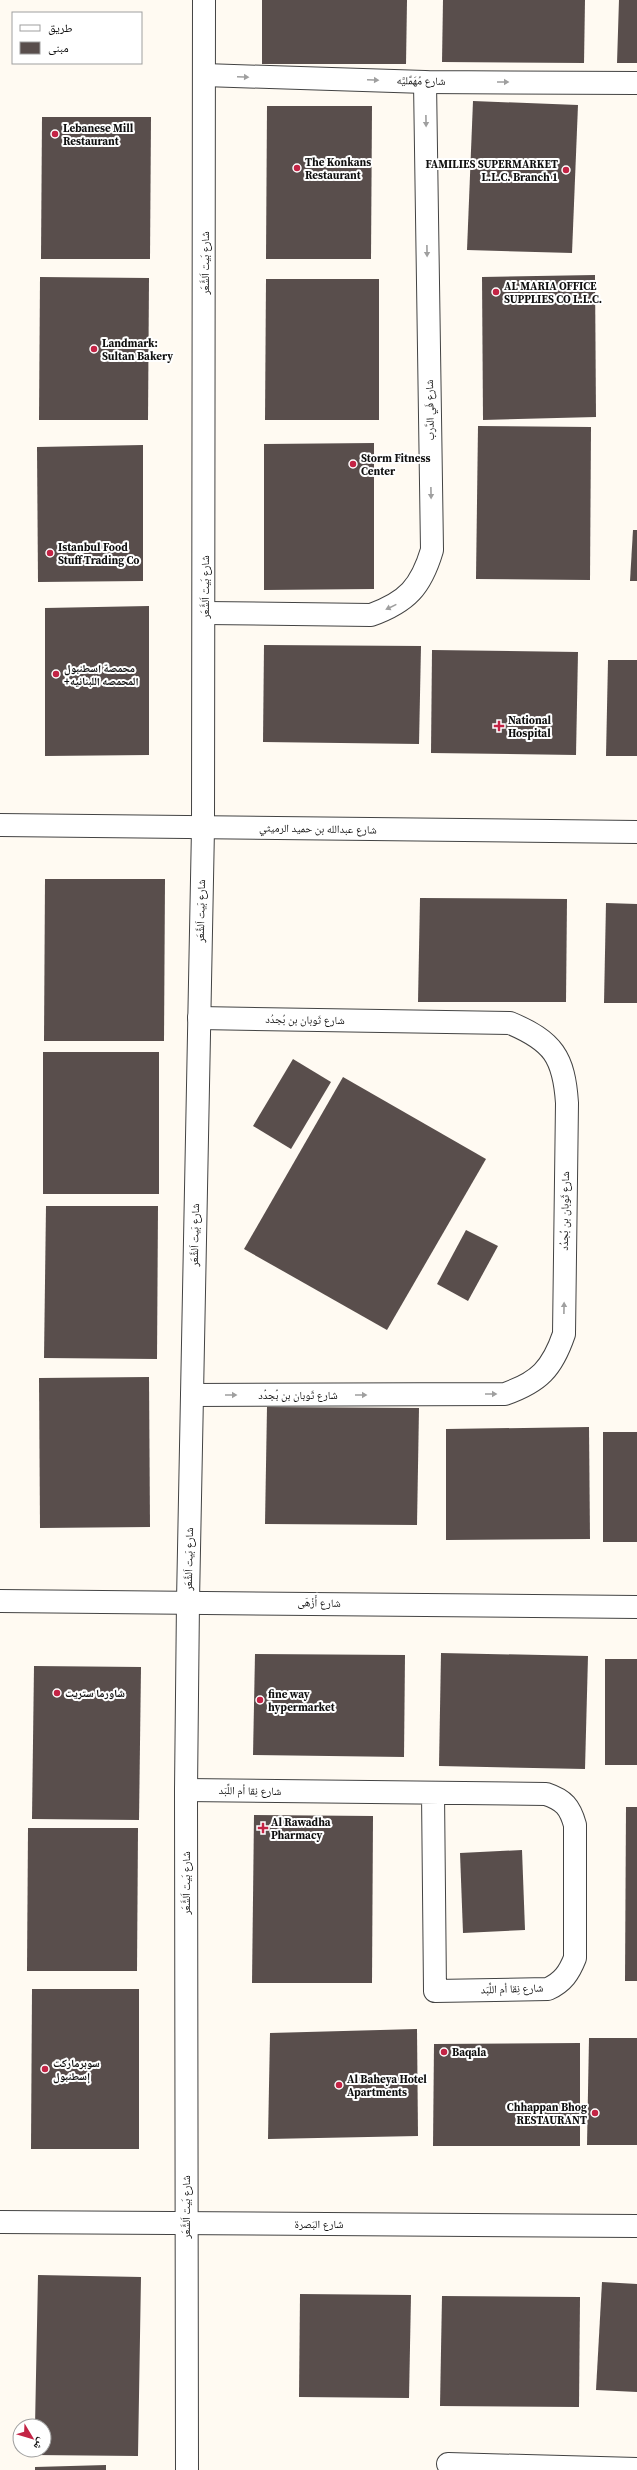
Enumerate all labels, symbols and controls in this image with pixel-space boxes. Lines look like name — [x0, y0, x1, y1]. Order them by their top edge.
legend — [12, 12, 142, 64]
text: طريق — [48, 20, 73, 36]
text: مبنى — [48, 40, 69, 56]
one-way arrow — [237, 73, 249, 80]
street label: شارع مُهَمَّليَّه — [396, 73, 446, 89]
one-way arrow — [367, 77, 379, 84]
one-way arrow — [497, 79, 510, 85]
one-way arrow — [422, 115, 429, 127]
place label: Lebanese Mill Restaurant — [63, 121, 134, 149]
marker: Lebanese Mill Restaurant — [50, 129, 60, 139]
place label: The Konkans Restaurant — [305, 155, 371, 183]
place label: FAMILIES SUPERMARKET L.L.C. Branch 1 — [426, 157, 558, 185]
marker: The Konkans Restaurant — [292, 163, 302, 173]
marker: FAMILIES SUPERMARKET L.L.C. Branch 1 — [561, 165, 571, 175]
street label: شارع بَيت اَلشَّعَر — [198, 231, 213, 296]
one-way arrow — [424, 245, 431, 257]
place label: AL MARIA OFFICE SUPPLIES CO L.L.C. — [504, 279, 602, 307]
marker: AL MARIA OFFICE SUPPLIES CO L.L.C. — [491, 287, 501, 297]
place label: Landmark: Sultan Bakery — [102, 336, 173, 364]
marker: Landmark: Sultan Bakery — [89, 344, 99, 354]
street label: شارع فَي الدَّرب — [422, 379, 439, 441]
place label: Storm Fitness Center — [361, 451, 430, 479]
marker: Storm Fitness Center — [348, 459, 358, 469]
one-way arrow — [428, 487, 434, 500]
place label: Istanbul Food Stuff Trading Co — [58, 540, 140, 568]
marker: Istanbul Food Stuff Trading Co — [45, 548, 55, 558]
street label: شارع بَيت اَلشَّعَر — [198, 555, 213, 620]
one-way arrow — [385, 604, 397, 610]
place label: محمصة اسطنبول +المحمصه اللبنانيه — [64, 661, 139, 689]
marker: محمصة اسطنبول +المحمصه اللبنانيه — [51, 669, 61, 679]
place label: National Hospital — [508, 713, 552, 741]
marker: National Hospital — [493, 720, 505, 732]
street label: شارع عبدالله بن حميد الرميثي — [259, 820, 377, 838]
street label: شارع بَيت اَلشَّعَر — [193, 879, 209, 944]
street label: شارع ثَوبان بن بُجدُد — [265, 1012, 345, 1028]
street label: شارع ثَوبان بن بُجدُد — [557, 1171, 573, 1251]
street label: شارع بَيت اَلشَّعَر — [187, 1203, 203, 1268]
one-way arrow — [561, 1301, 567, 1314]
street label: شارع ثَوبان بن بُجدُد — [258, 1388, 338, 1403]
one-way arrow — [485, 1391, 498, 1397]
one-way arrow — [225, 1392, 238, 1398]
one-way arrow — [355, 1392, 368, 1398]
street label: شارع بَيت اَلشَّعَر — [181, 1527, 197, 1592]
street label: شارع أَزْهَى — [297, 1594, 341, 1611]
place label: شاورما ستريت — [65, 1686, 125, 1701]
place label: fine way hypermarket — [268, 1687, 336, 1715]
marker: شاورما ستريت — [52, 1688, 62, 1698]
marker: fine way hypermarket — [255, 1695, 265, 1705]
street label: شارع نِقا أم اللِّبَد — [219, 1783, 281, 1799]
place label: Al Rawadha Pharmacy — [271, 1815, 331, 1843]
marker: Al Rawadha Pharmacy — [258, 1823, 268, 1833]
street label: شارع بَيت اَلشَّعَر — [179, 1851, 194, 1916]
street label: شارع نِقا أم اللِّبَد — [480, 1980, 544, 1998]
place label: Baqala — [452, 2045, 487, 2060]
marker: Baqala — [439, 2047, 449, 2057]
place label: سوبرماركت إسطنبول — [53, 2056, 100, 2084]
marker: سوبرماركت إسطنبول — [40, 2064, 50, 2074]
place label: Al Baheya Hotel Apartments — [347, 2072, 427, 2100]
marker: Al Baheya Hotel Apartments — [334, 2080, 344, 2090]
place label: Chhappan Bhog RESTAURANT — [507, 2100, 587, 2128]
marker: Chhappan Bhog RESTAURANT — [590, 2108, 600, 2118]
street label: شارع بَيت اَلشَّعَر — [179, 2175, 194, 2240]
street label: شارع البَصرة — [294, 2217, 344, 2232]
north arrow — [12, 2418, 52, 2458]
text: ش — [30, 2435, 49, 2453]

